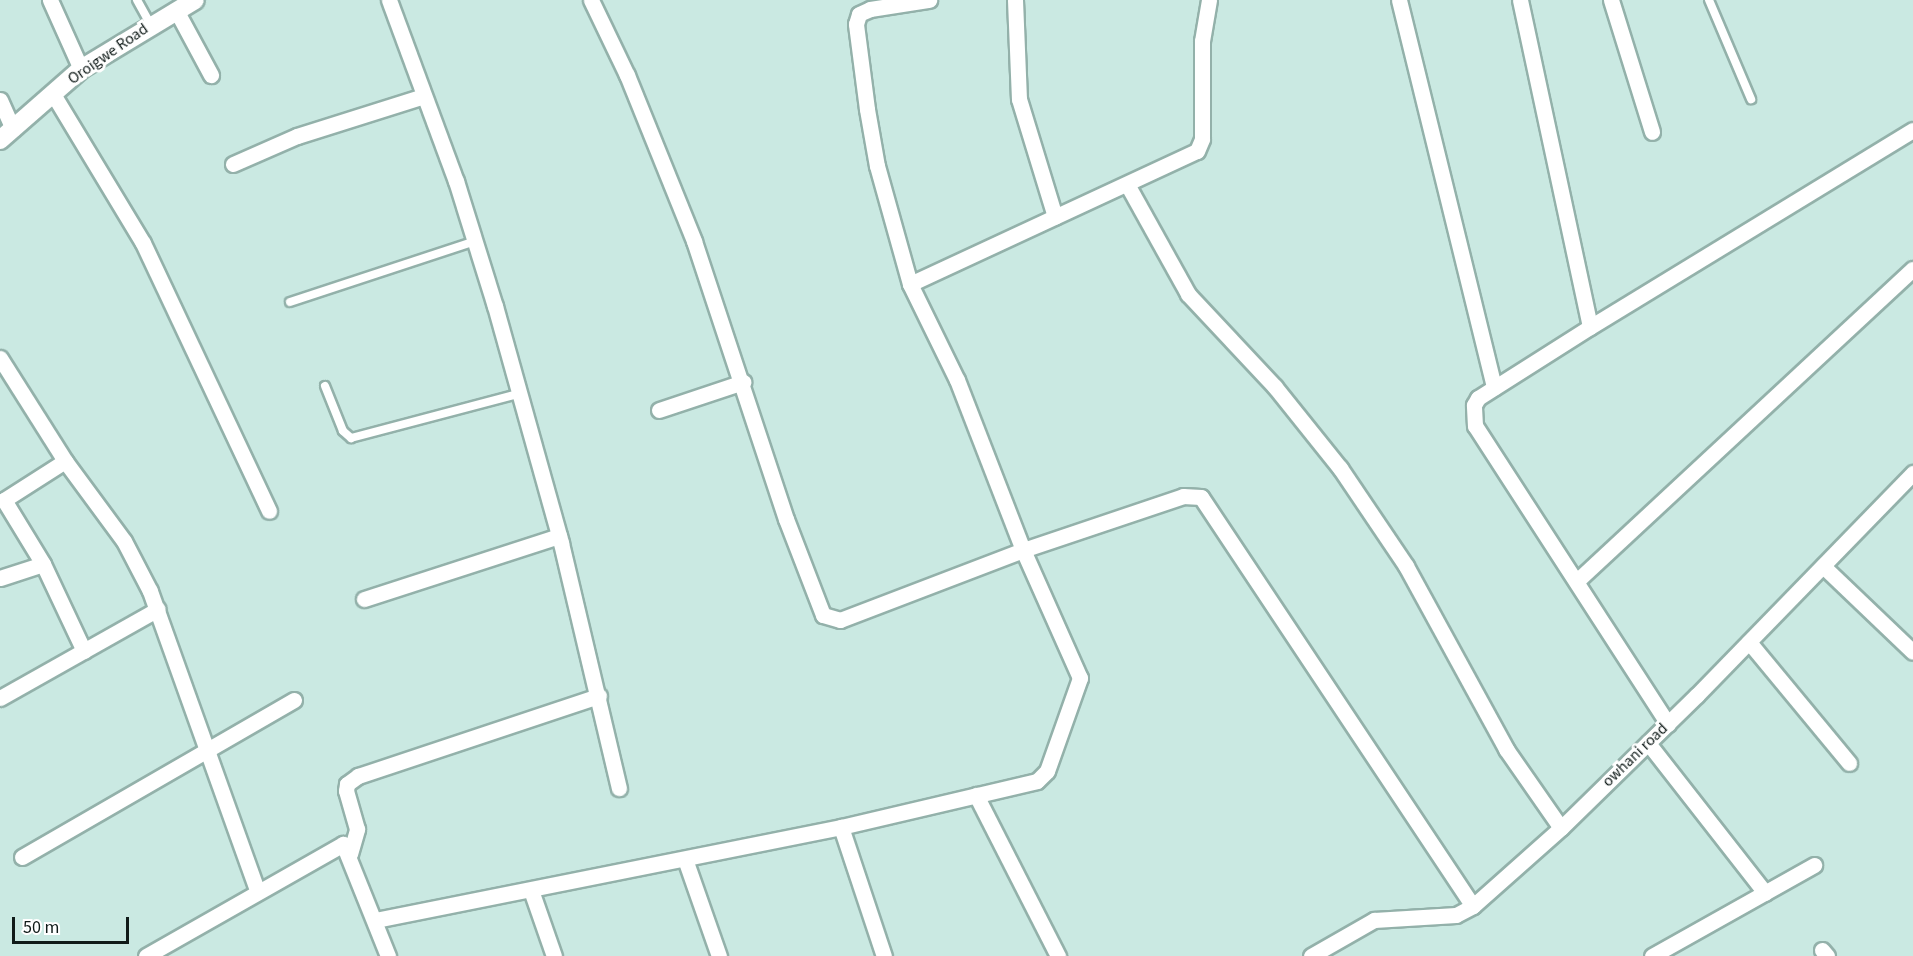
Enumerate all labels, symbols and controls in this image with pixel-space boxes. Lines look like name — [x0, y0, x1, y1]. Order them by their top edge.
street label: Oroigwe Road — [64, 19, 152, 89]
street label: owhani road — [1598, 719, 1672, 791]
scale bar — [15, 905, 132, 943]
text: 50 m — [23, 915, 59, 940]

